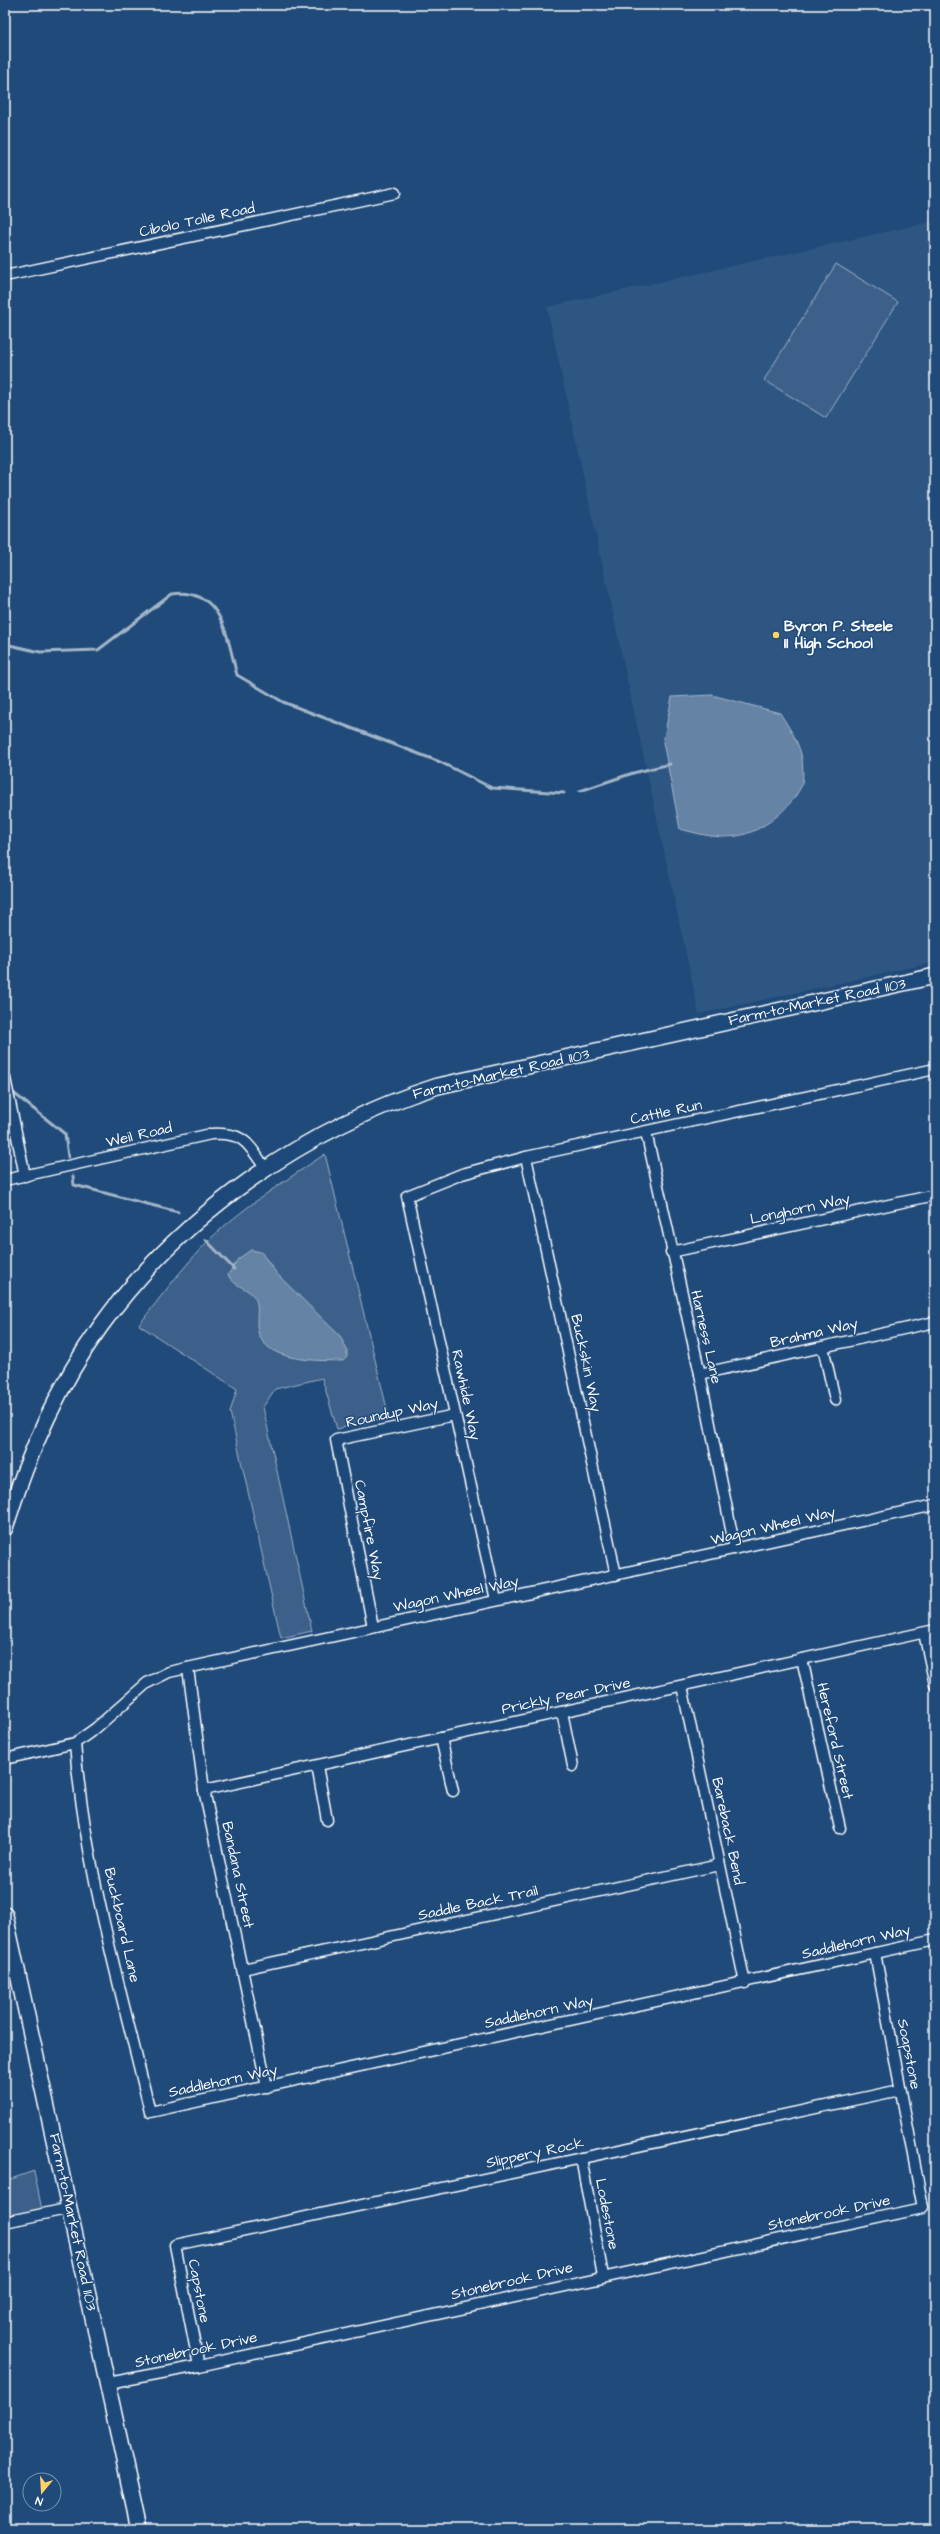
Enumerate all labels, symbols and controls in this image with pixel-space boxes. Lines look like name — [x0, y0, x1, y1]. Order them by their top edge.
street label: Cibolo Tolle Road — [137, 197, 257, 242]
place label: Byron P. Steele II High School — [784, 616, 893, 656]
marker: Byron P. Steele II High School — [771, 630, 781, 640]
street label: Farm-to-Market Road 1103 — [726, 973, 908, 1031]
street label: Farm-to-Market Road 1103 — [411, 1043, 592, 1105]
street label: Cattle Run — [628, 1094, 704, 1130]
street label: Weil Road — [104, 1117, 174, 1153]
street label: Longhorn Way — [748, 1188, 852, 1231]
street label: Harness Lane — [685, 1288, 727, 1386]
street label: Buckskin Way — [564, 1312, 607, 1414]
street label: Brahma Way — [768, 1313, 860, 1354]
street label: Rawhide Way — [445, 1348, 486, 1442]
street label: Roundup Way — [344, 1393, 440, 1434]
street label: Campfire Way — [348, 1478, 389, 1582]
street label: Wagon Wheel Way — [709, 1501, 838, 1552]
street label: Wagon Wheel Way — [391, 1570, 521, 1619]
street label: Prickly Pear Drive — [500, 1672, 633, 1721]
street label: Hereford Street — [811, 1681, 859, 1801]
street label: Bareback Bend — [706, 1775, 750, 1887]
street label: Bandana Street — [216, 1820, 260, 1930]
street label: Buckboard Lane — [99, 1866, 145, 1984]
street label: Saddle Back Trail — [416, 1880, 540, 1926]
street label: Saddlehorn Way — [800, 1919, 913, 1966]
street label: Saddlehorn Way — [483, 1990, 596, 2035]
street label: Soapstone — [892, 2017, 926, 2091]
street label: Saddlehorn Way — [167, 2059, 280, 2104]
street label: Farm-to-Market Road 1103 — [44, 2131, 102, 2313]
street label: Slippery Rock — [484, 2132, 586, 2175]
street label: Lodestone — [590, 2177, 624, 2251]
street label: Stonebrook Drive — [766, 2190, 892, 2236]
street label: Capstone — [183, 2257, 215, 2325]
street label: Stonebrook Drive — [449, 2257, 575, 2305]
street label: Stonebrook Drive — [133, 2327, 259, 2373]
north arrow — [22, 2472, 62, 2512]
text: N — [33, 2493, 45, 2509]

